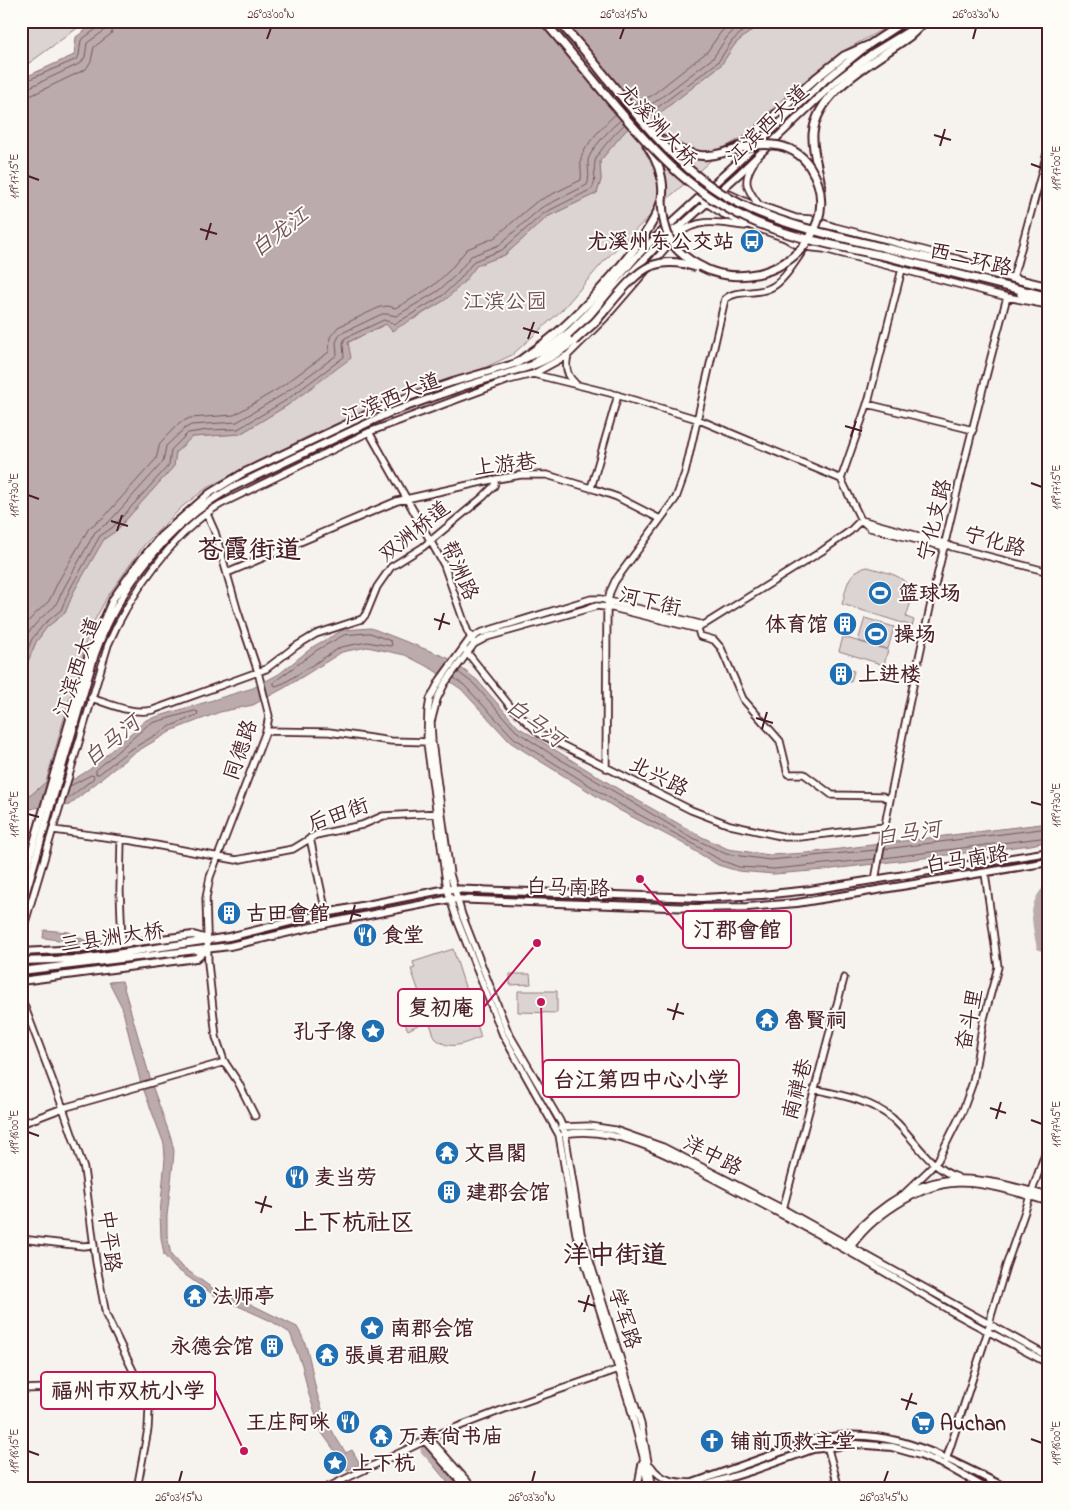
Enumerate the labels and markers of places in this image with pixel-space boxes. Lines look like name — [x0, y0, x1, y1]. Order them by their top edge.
place label: 尤溪州东公交站 — [587, 228, 734, 258]
bus stop icon: 尤溪州东公交站 — [739, 228, 765, 254]
sports icon: 篮球场 — [867, 580, 893, 606]
place label: 篮球场 — [898, 580, 961, 610]
place label: 体育馆 — [765, 611, 828, 641]
building icon: 体育馆 — [832, 611, 858, 637]
sports icon: 操场 — [863, 621, 889, 647]
place label: 操场 — [894, 621, 936, 651]
building icon: 上进楼 — [828, 661, 854, 687]
place label: 上进楼 — [858, 661, 921, 691]
building icon: 古田會館 — [216, 900, 242, 926]
place label: 古田會館 — [246, 900, 330, 930]
callout: 汀郡會館 — [683, 911, 791, 948]
restaurant icon: 食堂 — [352, 922, 378, 948]
place label: 食堂 — [382, 922, 424, 952]
callout: 复初庵 — [398, 989, 484, 1026]
temple icon: 魯賢祠 — [754, 1007, 780, 1033]
place label: 魯賢祠 — [784, 1007, 847, 1037]
place label: 孔子像 — [293, 1018, 356, 1048]
place icon: 孔子像 — [360, 1018, 386, 1044]
callout: 台江第四中心小学 — [543, 1060, 739, 1097]
temple icon: 文昌閣 — [434, 1140, 460, 1166]
place label: 文昌閣 — [464, 1140, 527, 1170]
restaurant icon: 麦当劳 — [284, 1164, 310, 1190]
place label: 麦当劳 — [314, 1164, 377, 1194]
building icon: 建郡会馆 — [436, 1179, 462, 1205]
place label: 建郡会馆 — [466, 1179, 550, 1209]
temple icon: 法师亭 — [182, 1283, 208, 1309]
place label: 法师亭 — [212, 1283, 275, 1313]
place icon: 南郡会馆 — [359, 1315, 385, 1341]
place label: 南郡会馆 — [390, 1315, 474, 1345]
place label: 永德会馆 — [170, 1333, 254, 1363]
building icon: 永德会馆 — [259, 1333, 285, 1359]
temple icon: 張真君祖殿 — [314, 1342, 340, 1368]
place label: 張真君祖殿 — [344, 1342, 449, 1372]
callout: 福州市双杭小学 — [41, 1372, 215, 1409]
place label: 王庄阿咪 — [246, 1409, 330, 1439]
restaurant icon: 王庄阿咪 — [335, 1409, 361, 1435]
supermarket icon: Auchan — [910, 1410, 936, 1436]
place label: Auchan — [940, 1410, 1006, 1440]
temple icon: 万寿尚书庙 — [368, 1423, 394, 1449]
place label: 万寿尚书庙 — [398, 1423, 503, 1453]
church icon: 铺前顶救主堂 — [699, 1428, 725, 1454]
place label: 铺前顶救主堂 — [730, 1428, 856, 1458]
place icon: 上下杭 — [322, 1450, 348, 1476]
place label: 上下杭 — [352, 1450, 415, 1480]

